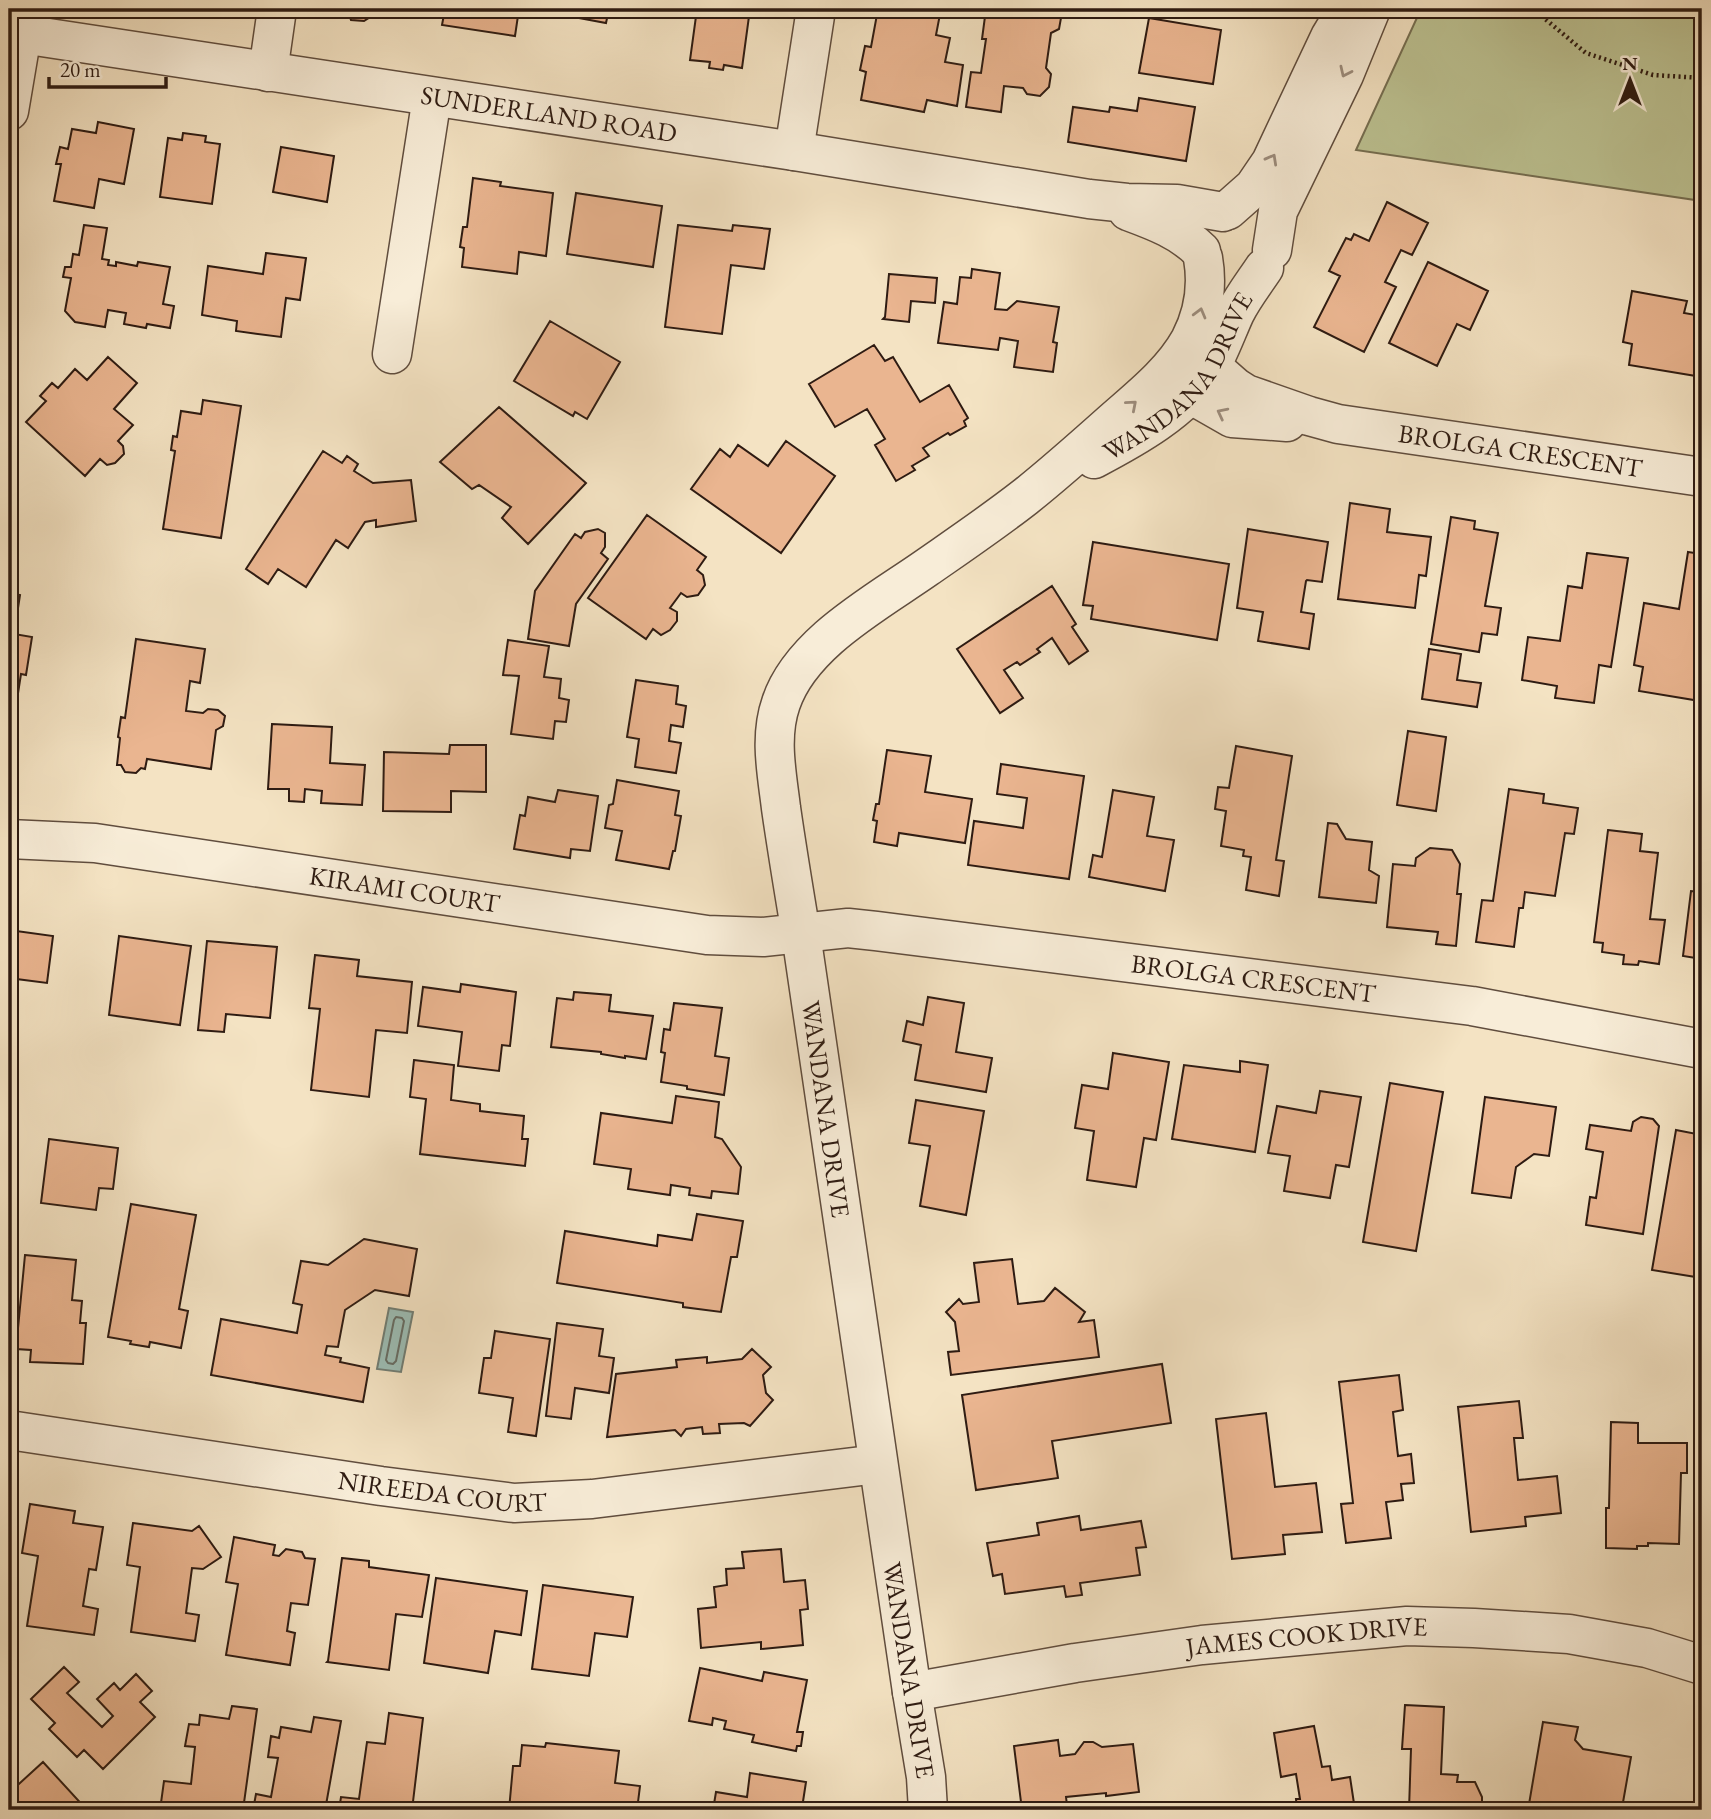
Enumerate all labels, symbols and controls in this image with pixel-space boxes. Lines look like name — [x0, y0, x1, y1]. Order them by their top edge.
scale bar — [49, 46, 166, 90]
north arrow — [1596, 46, 1666, 116]
text: N — [1622, 51, 1638, 76]
text: 20 m — [60, 56, 101, 83]
one-way arrow — [1339, 65, 1353, 77]
street label: SUNDERLAND ROAD — [418, 78, 679, 150]
one-way arrow — [1264, 153, 1277, 166]
street label: WANDANA DRIVE — [1097, 285, 1260, 468]
one-way arrow — [1192, 307, 1206, 319]
one-way arrow — [1124, 401, 1137, 413]
one-way arrow — [1217, 407, 1229, 421]
street label: BROLGA CRESCENT — [1396, 416, 1645, 485]
street label: KIRAMI COURT — [307, 858, 503, 921]
street label: BROLGA CRESCENT — [1129, 946, 1378, 1011]
street label: WANDANA DRIVE — [794, 998, 858, 1220]
street label: NIREEDA COURT — [336, 1463, 548, 1520]
street label: WANDANA DRIVE — [875, 1559, 943, 1781]
street label: JAMES COOK DRIVE — [1182, 1608, 1428, 1664]

